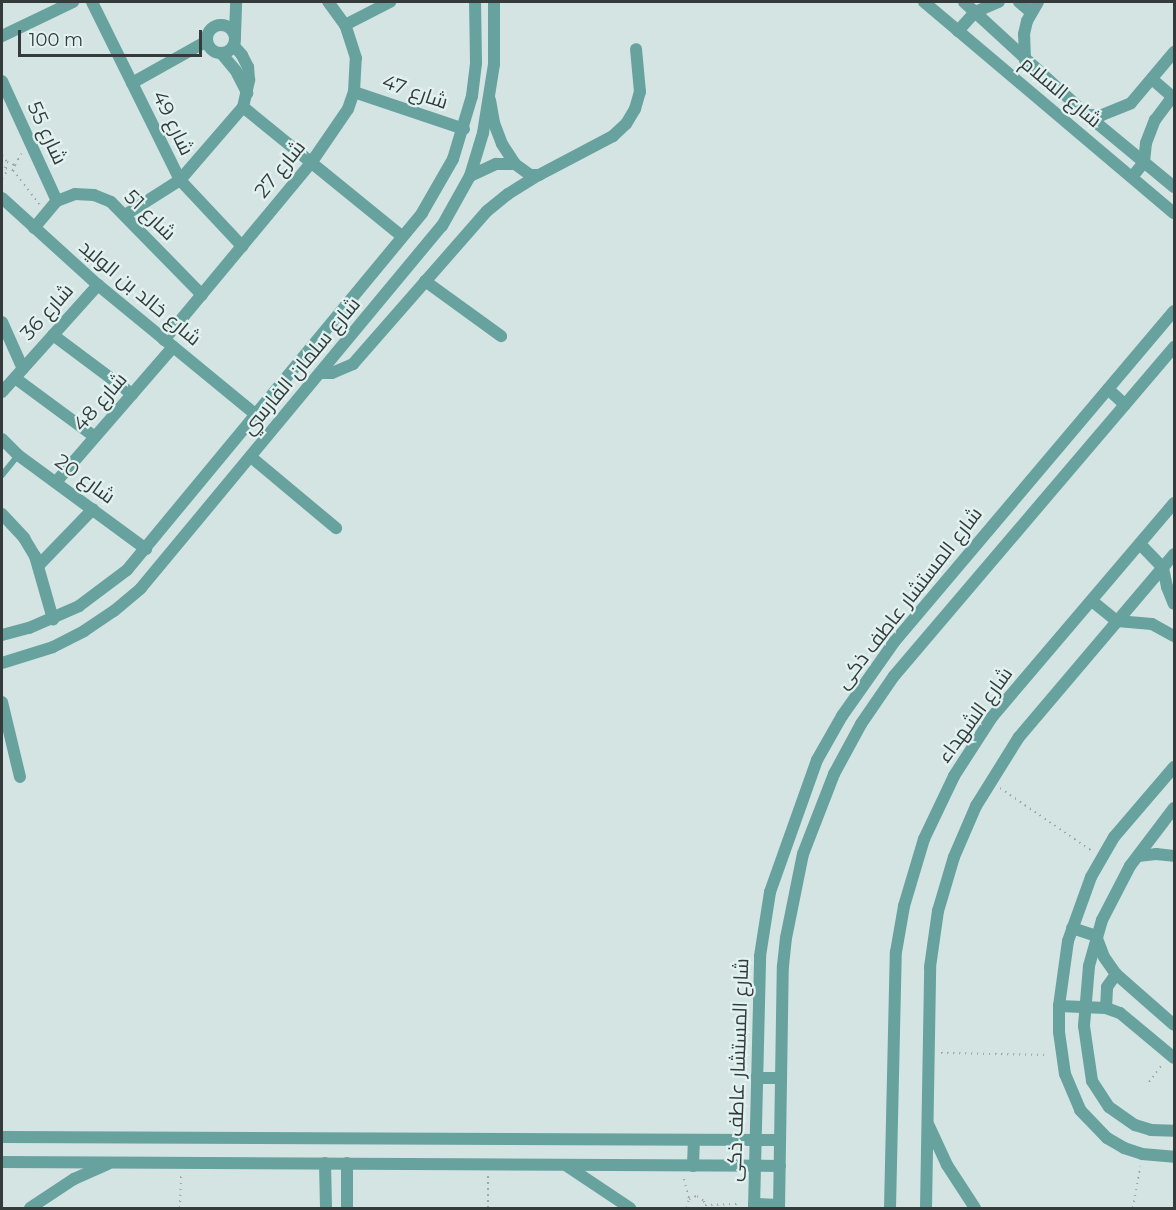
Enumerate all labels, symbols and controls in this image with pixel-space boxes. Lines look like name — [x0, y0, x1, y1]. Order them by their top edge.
scale bar — [21, 18, 206, 56]
text: 100 m — [29, 29, 83, 51]
street label: شارع السلام — [1016, 51, 1106, 133]
street label: شارع 47 — [379, 70, 451, 114]
street label: شارع 49 — [147, 87, 199, 159]
street label: شارع 55 — [22, 98, 72, 168]
street label: شارع 27 — [250, 135, 310, 203]
street label: شارع 51 — [119, 185, 181, 245]
street label: شارع خالد بن الوليد — [74, 235, 206, 351]
street label: شارع 36 — [16, 279, 78, 345]
street label: شارع سلمان الفارسي — [237, 293, 365, 439]
street label: شارع 48 — [68, 368, 132, 436]
street label: شارع 20 — [50, 449, 120, 509]
street label: شارع المستشار عاطف ذكى — [831, 502, 987, 694]
street label: شارع الشهداء — [932, 663, 1018, 767]
street label: شارع المستشار عاطف ذكى — [722, 958, 754, 1182]

